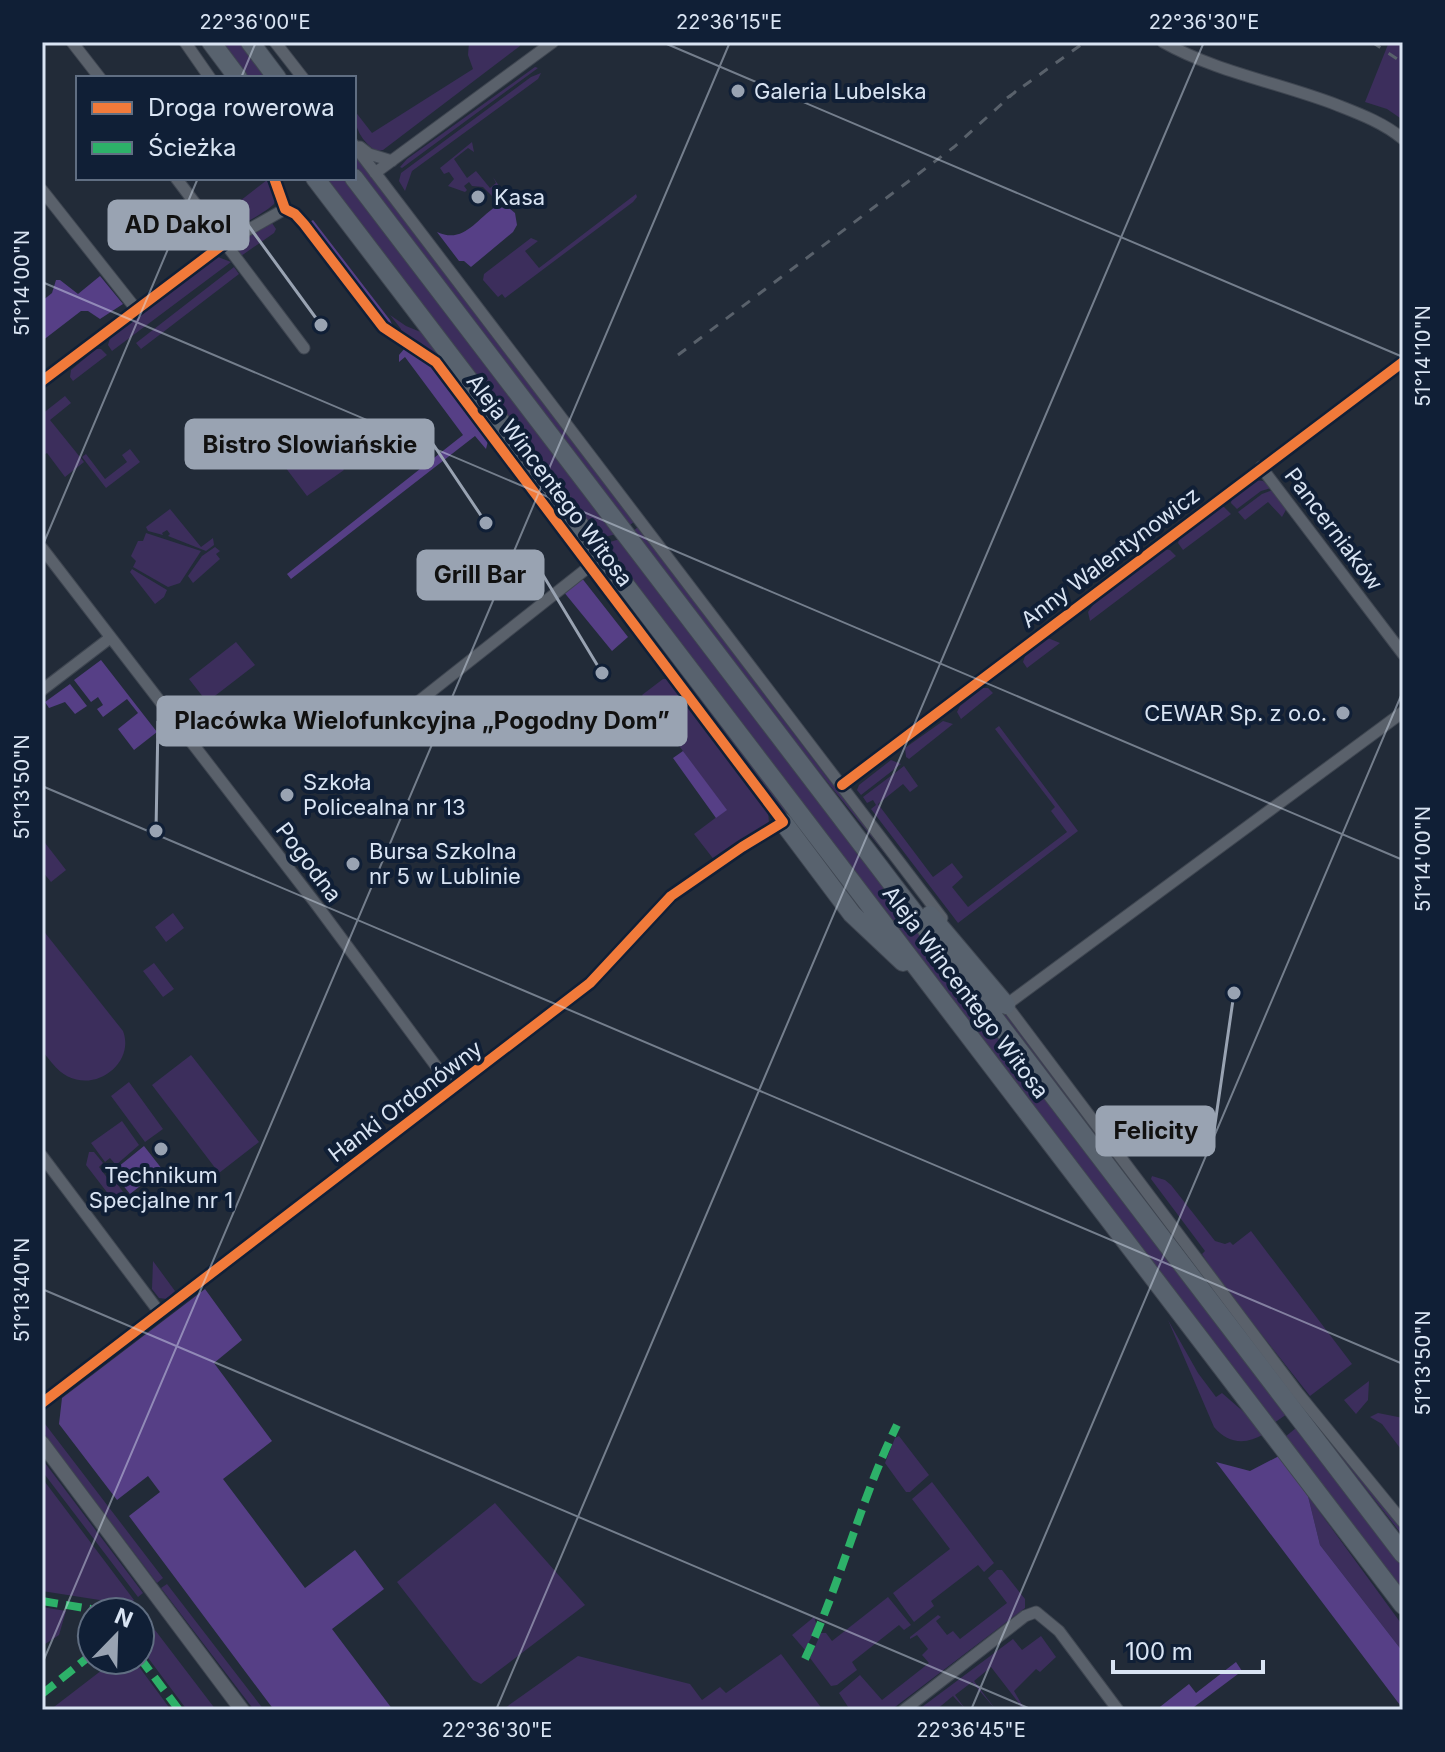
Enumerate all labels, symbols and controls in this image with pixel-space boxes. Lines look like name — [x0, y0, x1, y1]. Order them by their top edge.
text: 22°36'00"E — [200, 10, 310, 34]
text: 22°36'15"E — [676, 10, 782, 34]
text: 22°36'30"E — [1149, 10, 1259, 34]
legend — [76, 76, 356, 180]
place label: Galeria Lubelska — [754, 78, 927, 104]
marker: Galeria Lubelska — [729, 82, 747, 100]
text: Droga rowerowa — [148, 93, 335, 122]
text: Ścieżka — [148, 133, 236, 162]
place label: Kasa — [494, 184, 545, 210]
marker: Kasa — [469, 188, 487, 206]
callout: AD Dakol — [109, 201, 248, 249]
text: AD Dakol — [125, 210, 231, 239]
text: 51°14'00"N — [10, 230, 34, 336]
text: 51°14'10"N — [1411, 305, 1435, 407]
street label: Aleja Wincentego Witosa — [462, 369, 638, 591]
callout: Bistro Slowiańskie — [186, 420, 433, 468]
text: Bistro Slowiańskie — [203, 430, 417, 459]
street label: Pancerniaków — [1280, 463, 1388, 595]
street label: Anny Walentynowicz — [1016, 481, 1204, 633]
callout: Grill Bar — [418, 551, 543, 599]
text: Grill Bar — [434, 560, 527, 589]
callout: Placówka Wielofunkcyjna „Pogodny Dom” — [158, 697, 686, 745]
place label: CEWAR Sp. z o.o. — [1144, 700, 1327, 726]
marker: CEWAR Sp. z o.o. — [1334, 704, 1352, 722]
text: Placówka Wielofunkcyjna „Pogodny Dom” — [174, 706, 670, 735]
text: 51°13'50"N — [10, 734, 34, 840]
place label: Szkoła Policealna nr 13 — [303, 769, 466, 820]
marker: Szkoła Policealna nr 13 — [278, 786, 296, 804]
text: 51°14'00"N — [1411, 806, 1435, 912]
street label: Pogodna — [271, 817, 347, 907]
place label: Bursa Szkolna nr 5 w Lublinie — [369, 838, 521, 889]
marker: Bursa Szkolna nr 5 w Lublinie — [344, 855, 362, 873]
street label: Aleja Wincentego Witosa — [878, 881, 1054, 1103]
street label: Hanki Ordonówny — [323, 1035, 487, 1167]
callout: Felicity — [1097, 1107, 1214, 1155]
text: Felicity — [1113, 1116, 1199, 1145]
marker: Technikum Specjalne nr 1 — [152, 1140, 170, 1158]
place label: Technikum Specjalne nr 1 — [89, 1162, 233, 1213]
text: 51°13'40"N — [10, 1238, 34, 1342]
text: 51°13'50"N — [1411, 1310, 1435, 1416]
north arrow — [76, 1596, 156, 1676]
text: N — [111, 1602, 137, 1633]
scale bar — [1113, 1624, 1263, 1674]
text: 100 m — [1125, 1637, 1193, 1666]
text: 22°36'30"E — [442, 1718, 552, 1742]
text: 22°36'45"E — [916, 1718, 1026, 1742]

